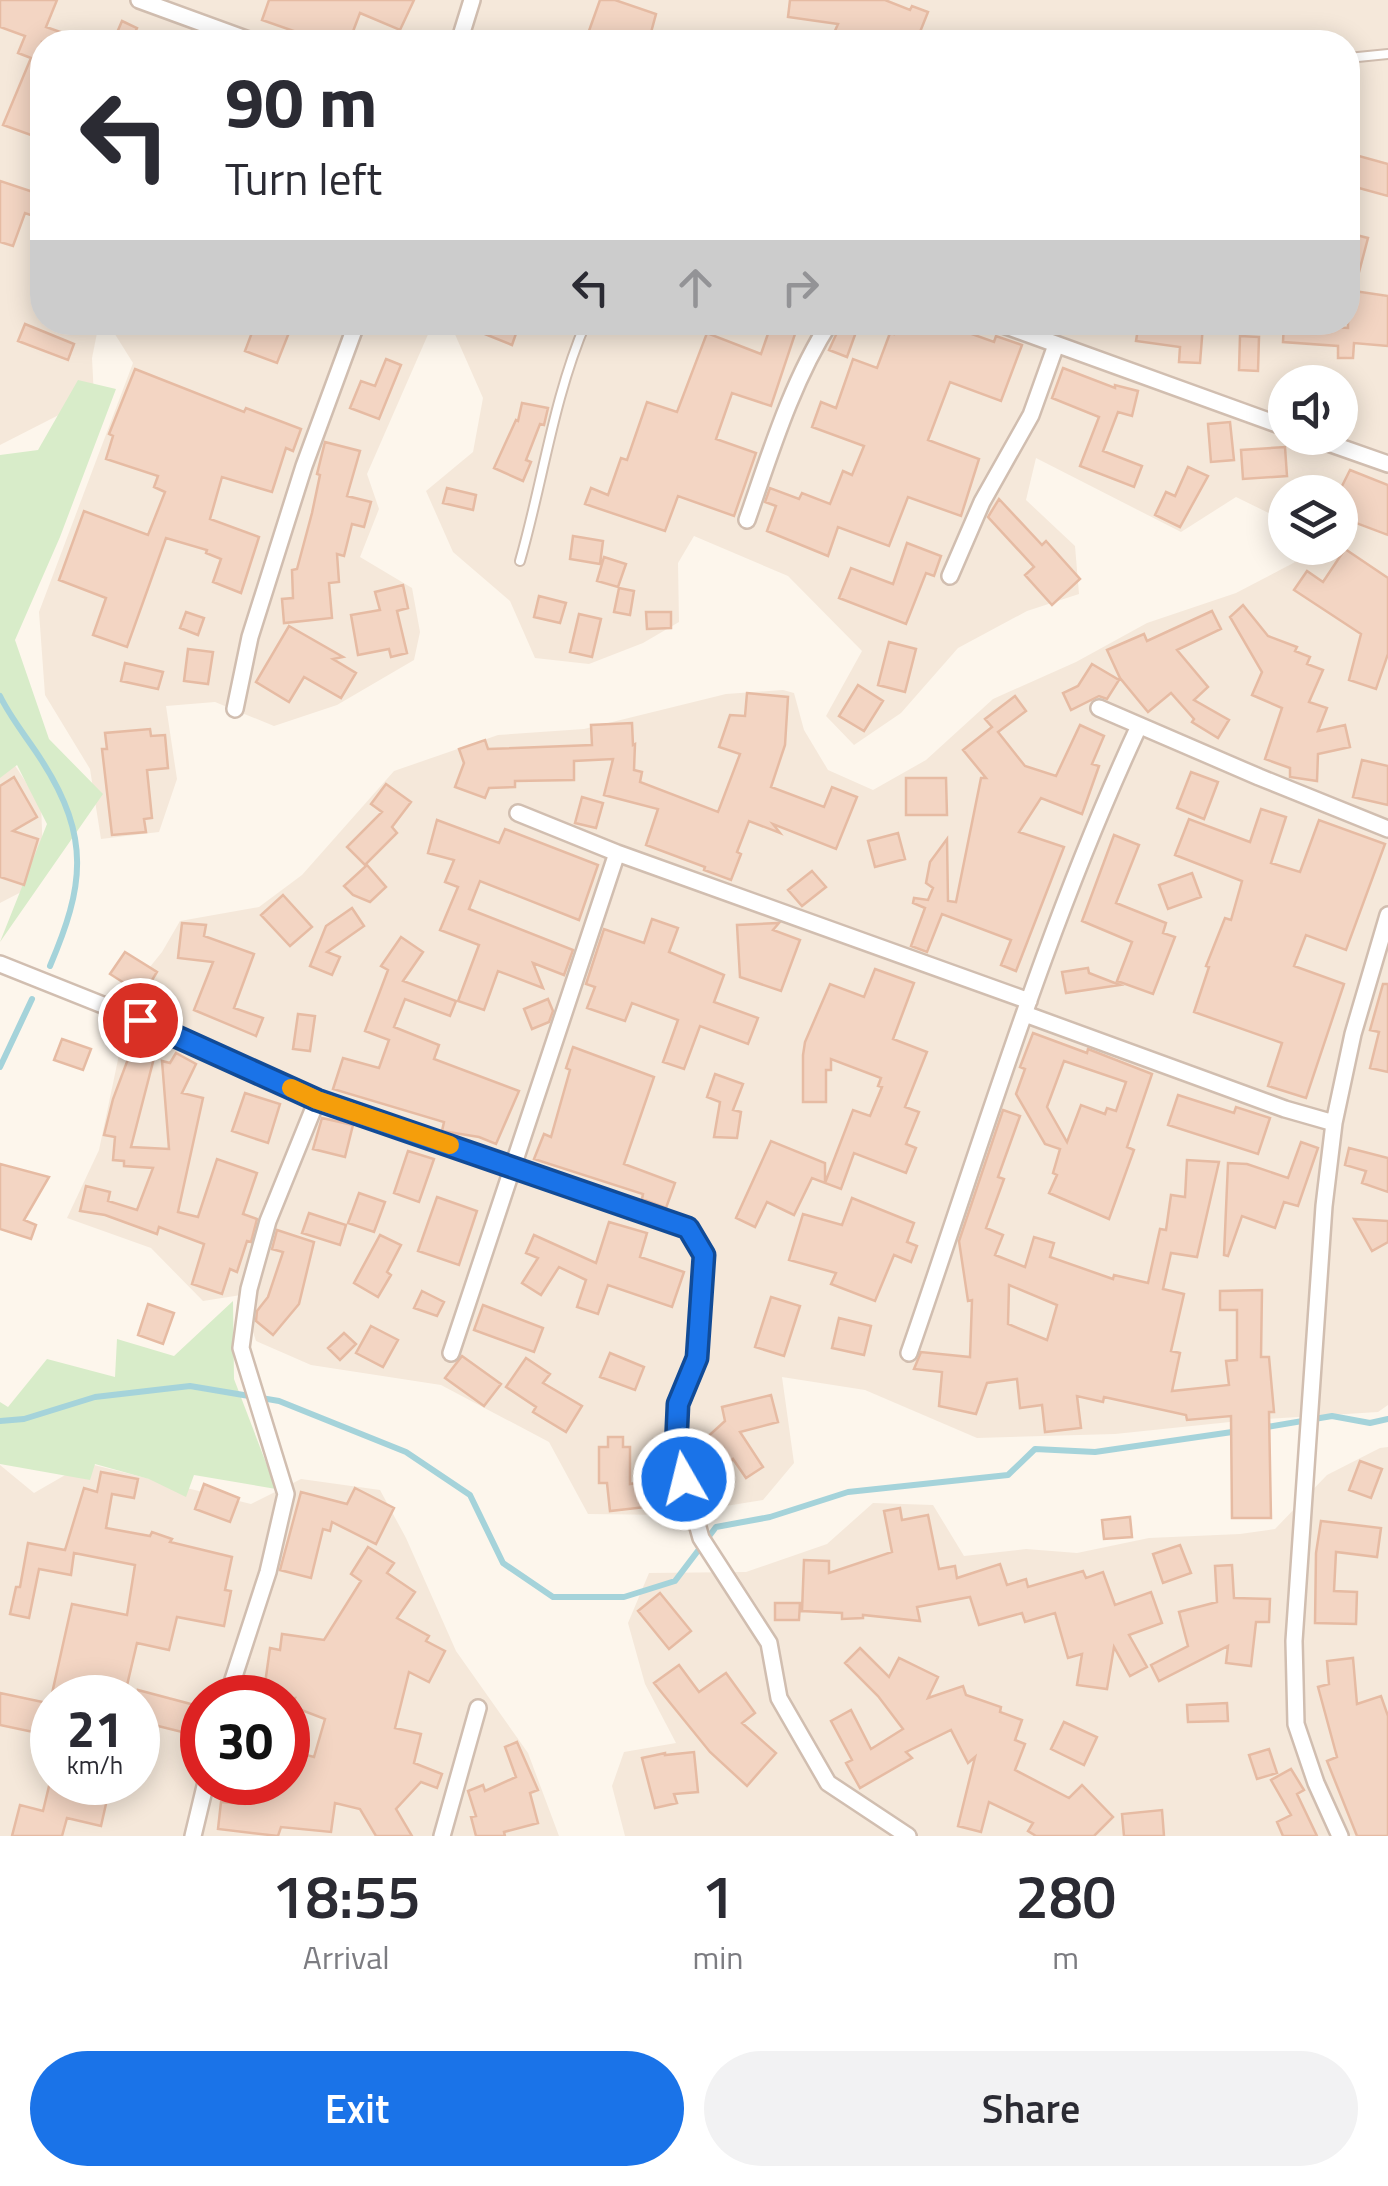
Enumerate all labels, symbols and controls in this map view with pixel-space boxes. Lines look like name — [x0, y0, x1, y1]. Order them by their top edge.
text: 90 m — [225, 48, 378, 154]
icon: left — [60, 70, 190, 200]
text: Turn left — [225, 144, 382, 212]
icon: left — [563, 260, 618, 315]
icon: ahead — [668, 260, 723, 315]
icon: right — [773, 260, 828, 315]
map controls — [1268, 365, 1358, 565]
button: sound — [1268, 365, 1358, 455]
button: layers — [1268, 475, 1358, 565]
pin — [98, 978, 183, 1063]
icon: arrive — [113, 993, 168, 1048]
position arrow — [632, 1427, 736, 1531]
speed limit sign: 30 — [180, 1675, 310, 1805]
text: 21 — [67, 1690, 123, 1766]
text: km/h — [67, 1746, 123, 1784]
text: 18:55 — [272, 1850, 421, 1941]
text: 1 — [701, 1850, 735, 1941]
text: 280 — [1015, 1850, 1116, 1941]
text: Arrival — [303, 1933, 390, 1981]
text: min — [692, 1933, 743, 1981]
text: m — [1052, 1933, 1079, 1981]
button: Exit — [30, 2051, 684, 2166]
button: Share — [704, 2051, 1358, 2166]

